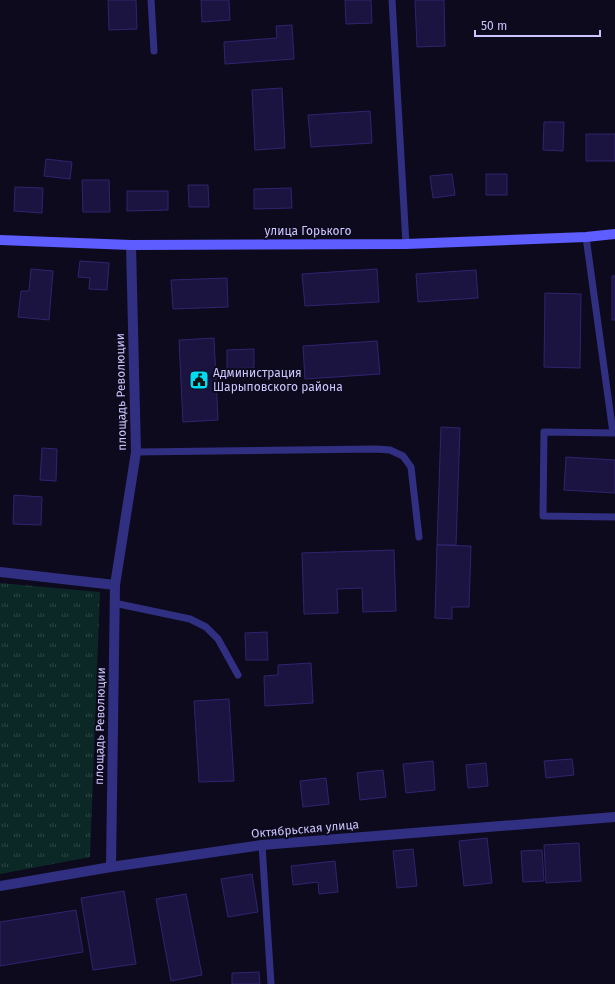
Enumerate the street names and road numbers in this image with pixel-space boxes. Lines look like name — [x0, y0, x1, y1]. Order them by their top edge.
street label: улица Горького — [265, 224, 351, 238]
street label: площадь Революции — [113, 333, 129, 451]
street label: площадь Революции — [92, 667, 108, 785]
street label: Октябрьская улица — [251, 817, 359, 841]

